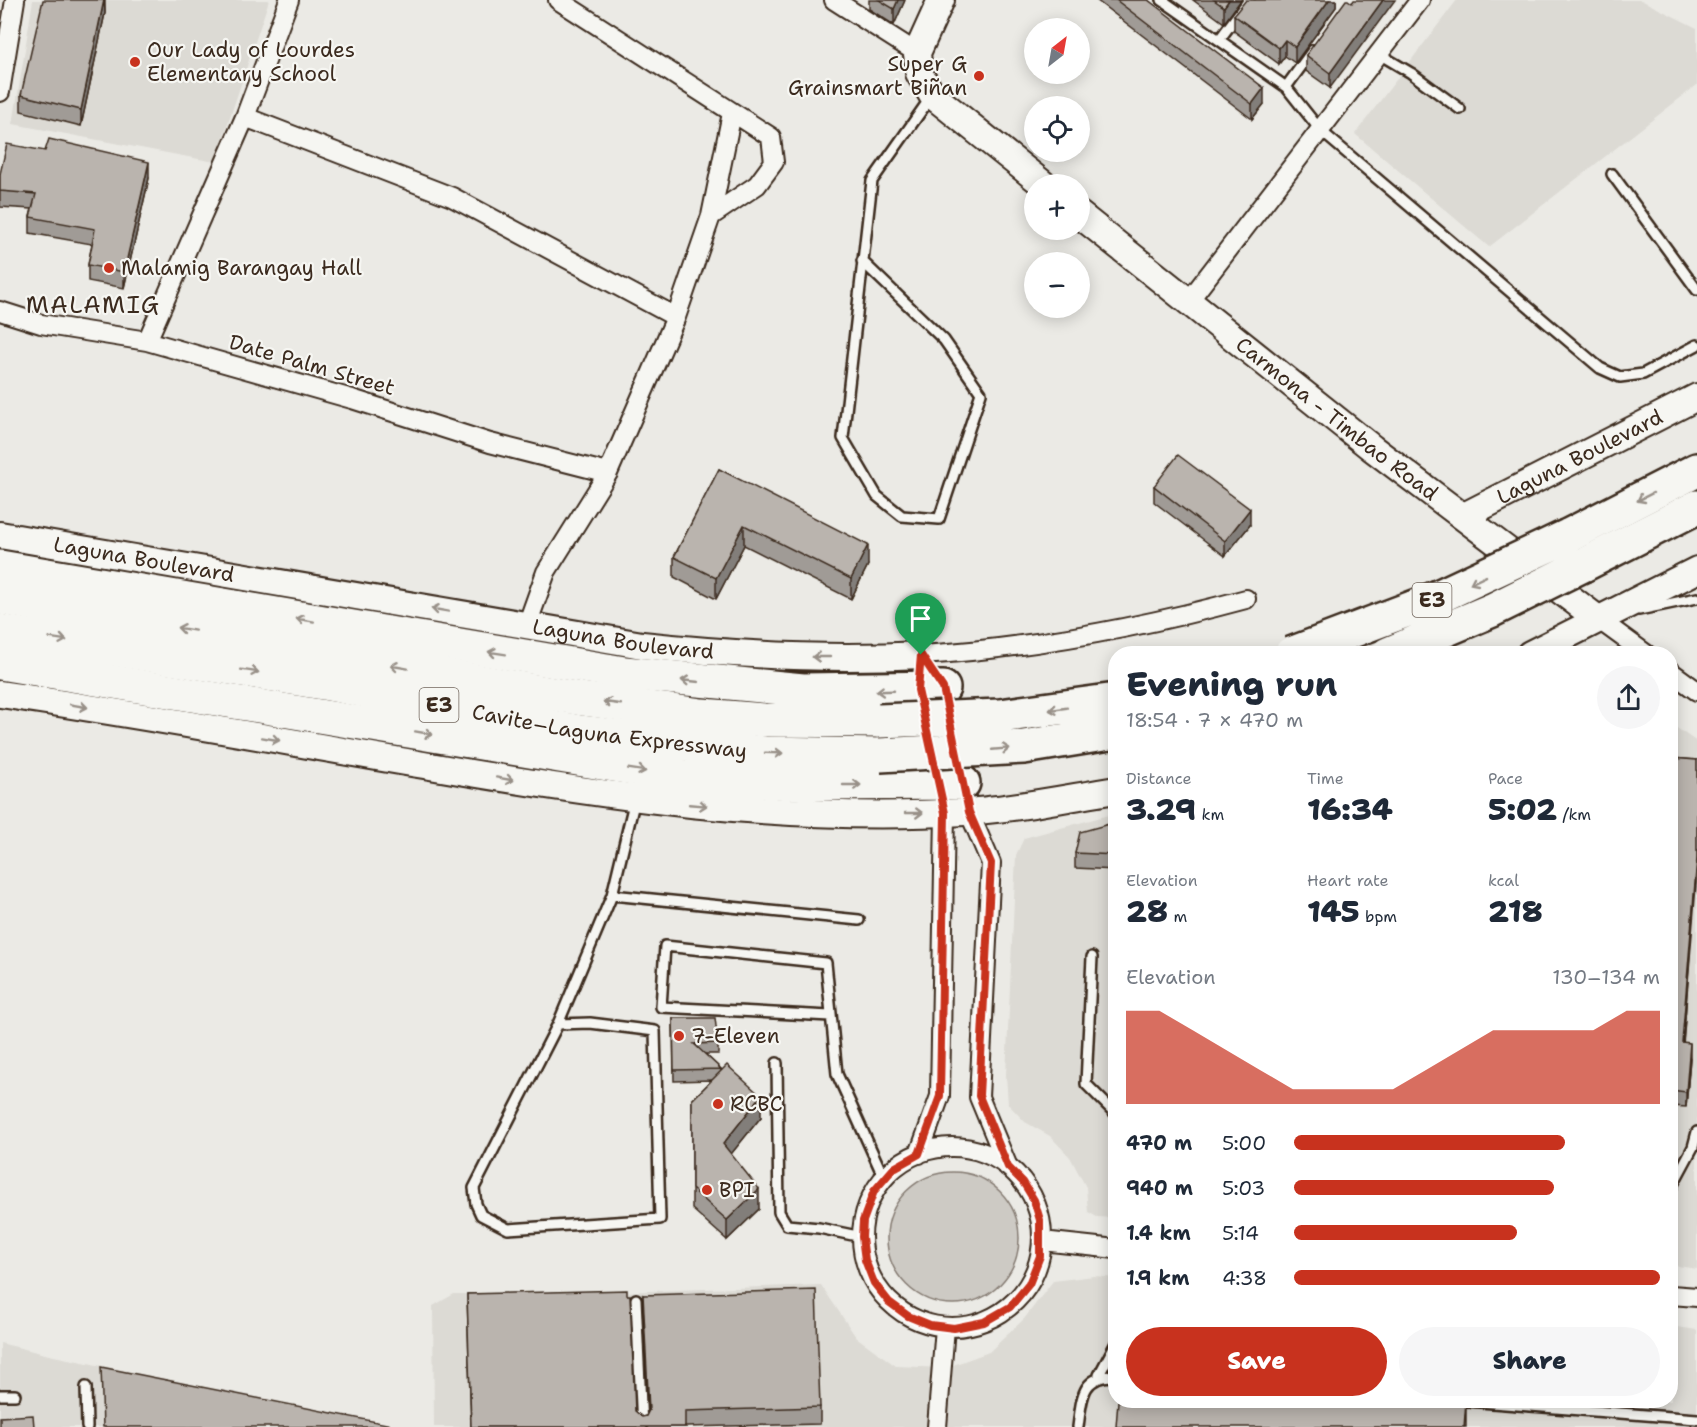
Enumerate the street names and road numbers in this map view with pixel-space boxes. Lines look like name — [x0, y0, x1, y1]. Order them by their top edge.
street label: Date Palm Street — [226, 328, 398, 402]
street label: Carmona - Timbao Road — [1230, 331, 1444, 507]
street label: Laguna Boulevard — [1492, 403, 1668, 511]
street label: Laguna Boulevard — [51, 530, 236, 589]
road number: E3 — [1412, 583, 1452, 617]
street label: Laguna Boulevard — [530, 612, 715, 666]
road number: E3 — [420, 688, 458, 722]
street label: Cavite–Laguna Expressway — [470, 698, 749, 765]

